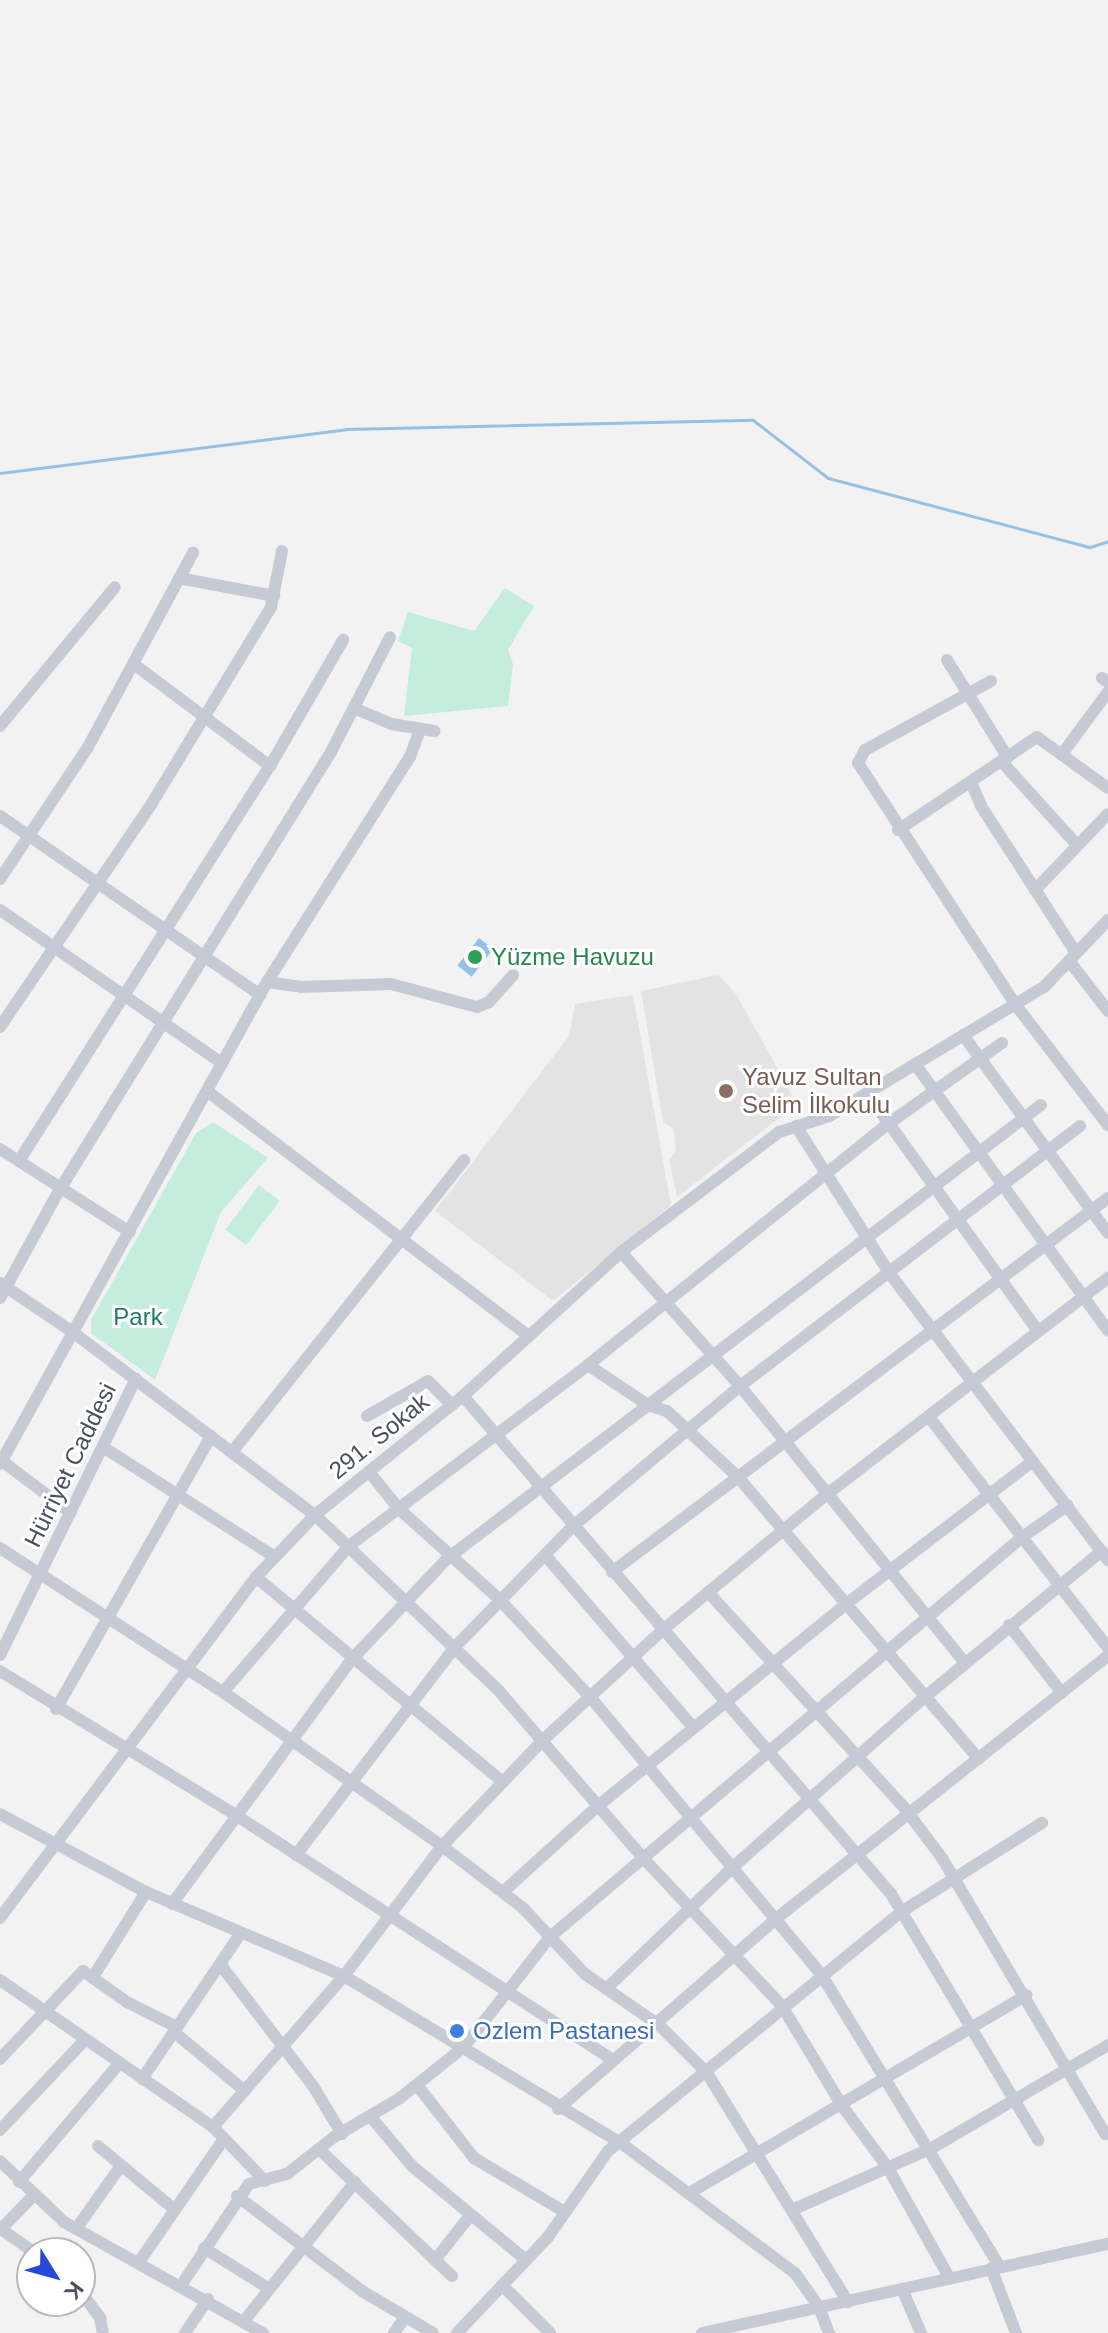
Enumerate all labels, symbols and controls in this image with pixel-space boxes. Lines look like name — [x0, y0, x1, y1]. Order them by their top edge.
place label: Yüzme Havuzu — [491, 943, 654, 971]
marker: Yüzme Havuzu — [466, 948, 484, 966]
place label: Yavuz Sultan Selim İlkokulu — [742, 1063, 890, 1119]
marker: Yavuz Sultan Selim İlkokulu — [717, 1082, 735, 1100]
park label: Park — [113, 1303, 163, 1331]
street label: Hürriyet Caddesi — [18, 1378, 122, 1552]
street label: 291. Sokak — [323, 1387, 435, 1485]
place label: Ozlem Pastanesi — [473, 2017, 654, 2045]
marker: Ozlem Pastanesi — [448, 2022, 466, 2040]
north arrow — [16, 2237, 96, 2317]
text: K — [59, 2277, 89, 2304]

